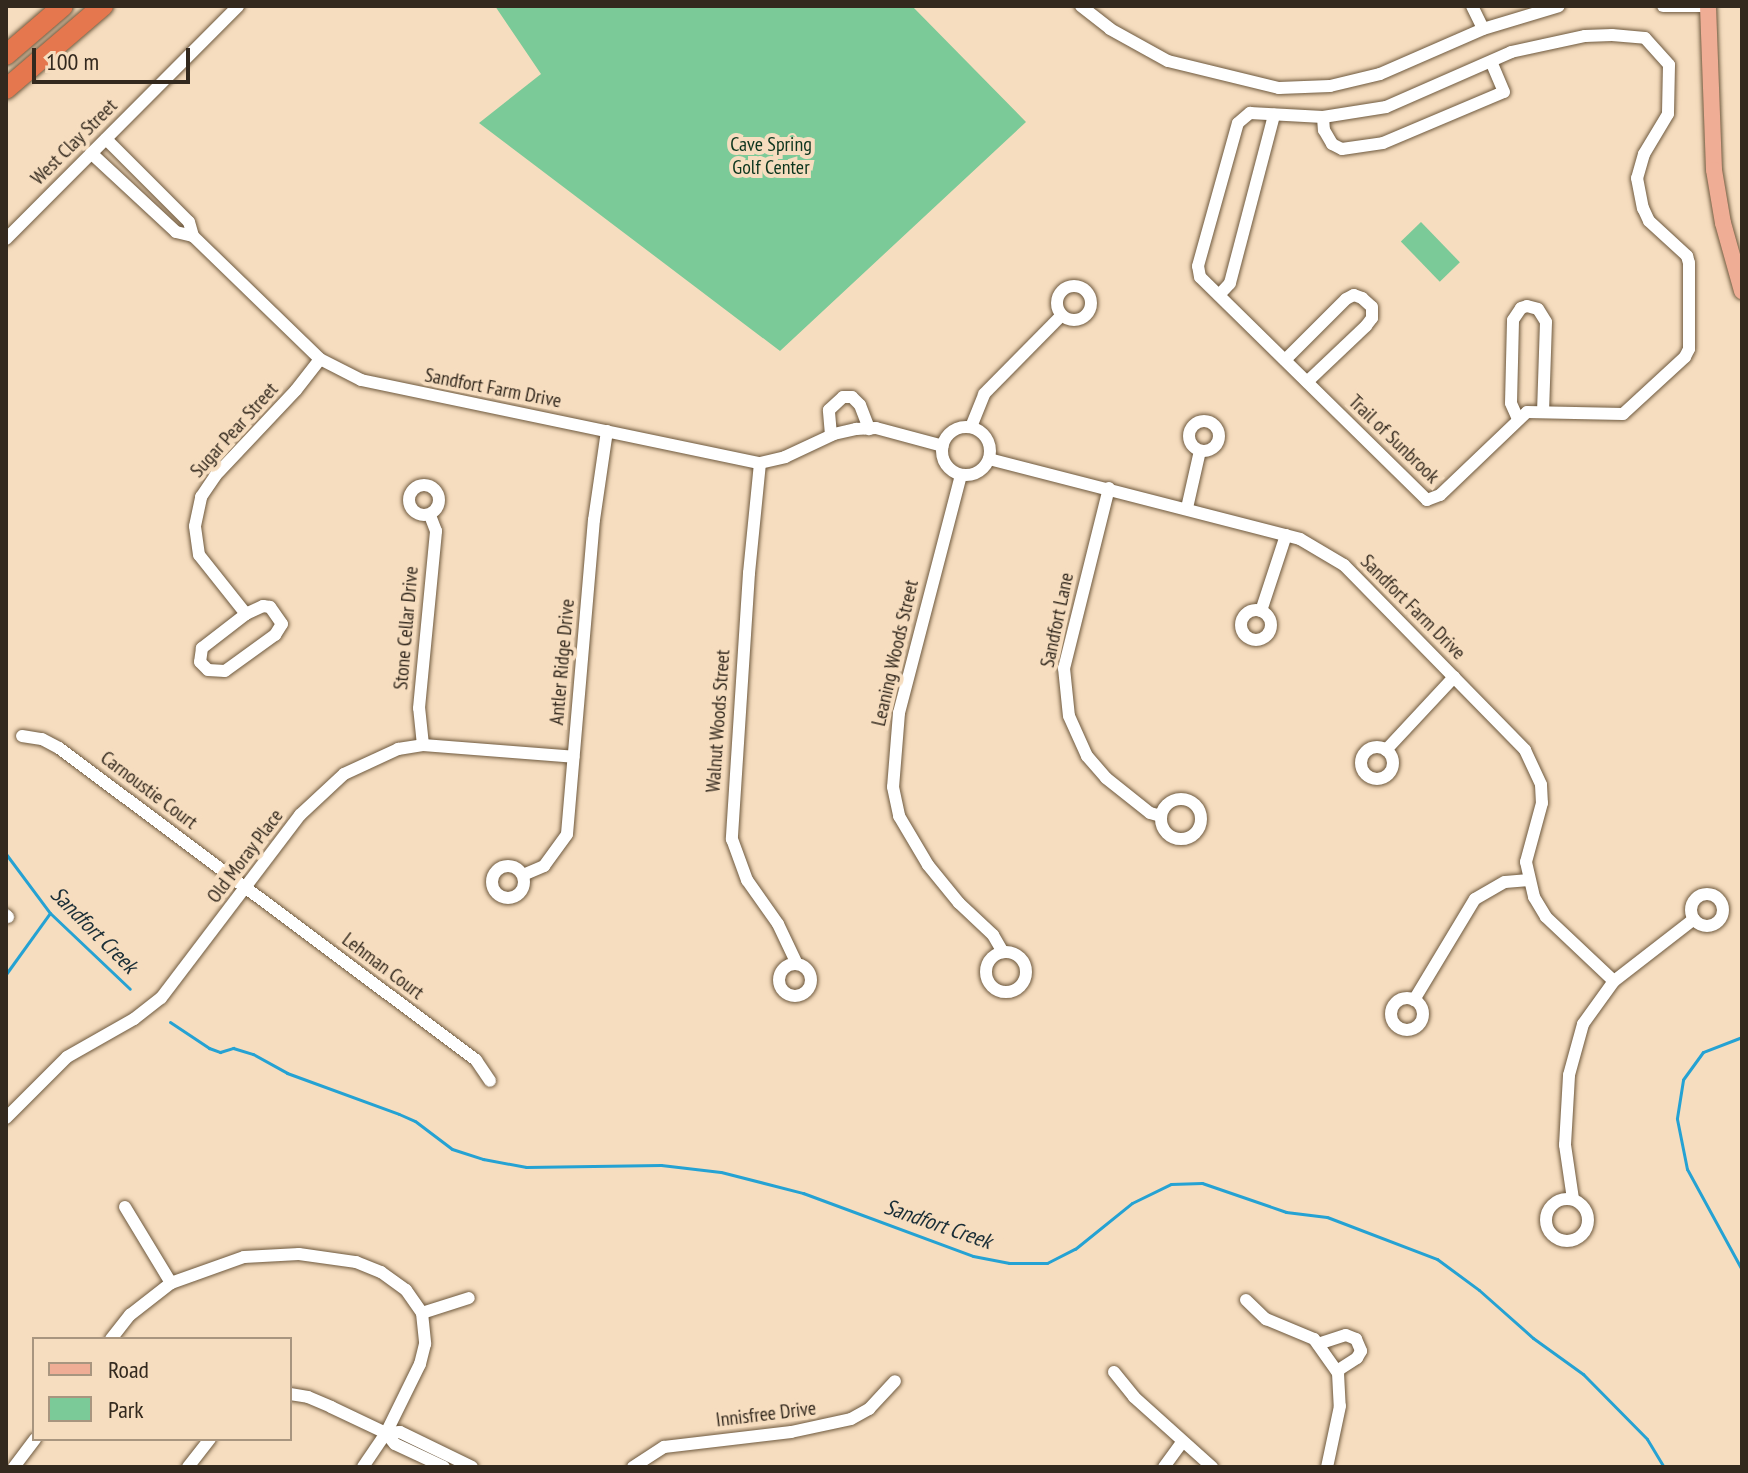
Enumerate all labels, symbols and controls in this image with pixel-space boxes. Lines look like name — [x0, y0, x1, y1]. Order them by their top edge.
scale bar — [36, 32, 194, 82]
text: 100 m — [46, 46, 99, 77]
street label: West Clay Street — [26, 94, 122, 190]
park label: Cave Spring Golf Center — [730, 132, 812, 179]
street label: Sandfort Farm Drive — [423, 363, 563, 413]
street label: Sugar Pear Street — [185, 378, 283, 482]
street label: Trail of Sunbrook — [1344, 390, 1444, 488]
street label: Sandfort Farm Drive — [1355, 549, 1471, 665]
street label: Stone Cellar Drive — [389, 565, 423, 691]
street label: Sandfort Lane — [1035, 570, 1079, 670]
street label: Leaning Woods Street — [866, 577, 924, 729]
street label: Antler Ridge Drive — [545, 598, 579, 726]
street label: Walnut Woods Street — [701, 648, 735, 794]
street label: Carnoustie Court — [96, 746, 202, 834]
street label: Old Moray Place — [202, 804, 288, 908]
water label: Sandfort Creek — [45, 881, 143, 979]
street label: Lehman Court — [337, 928, 429, 1004]
water label: Sandfort Creek — [881, 1193, 995, 1255]
legend — [32, 1337, 292, 1441]
text: Road — [108, 1354, 149, 1385]
text: Park — [108, 1394, 144, 1425]
street label: Innisfree Drive — [714, 1396, 818, 1432]

